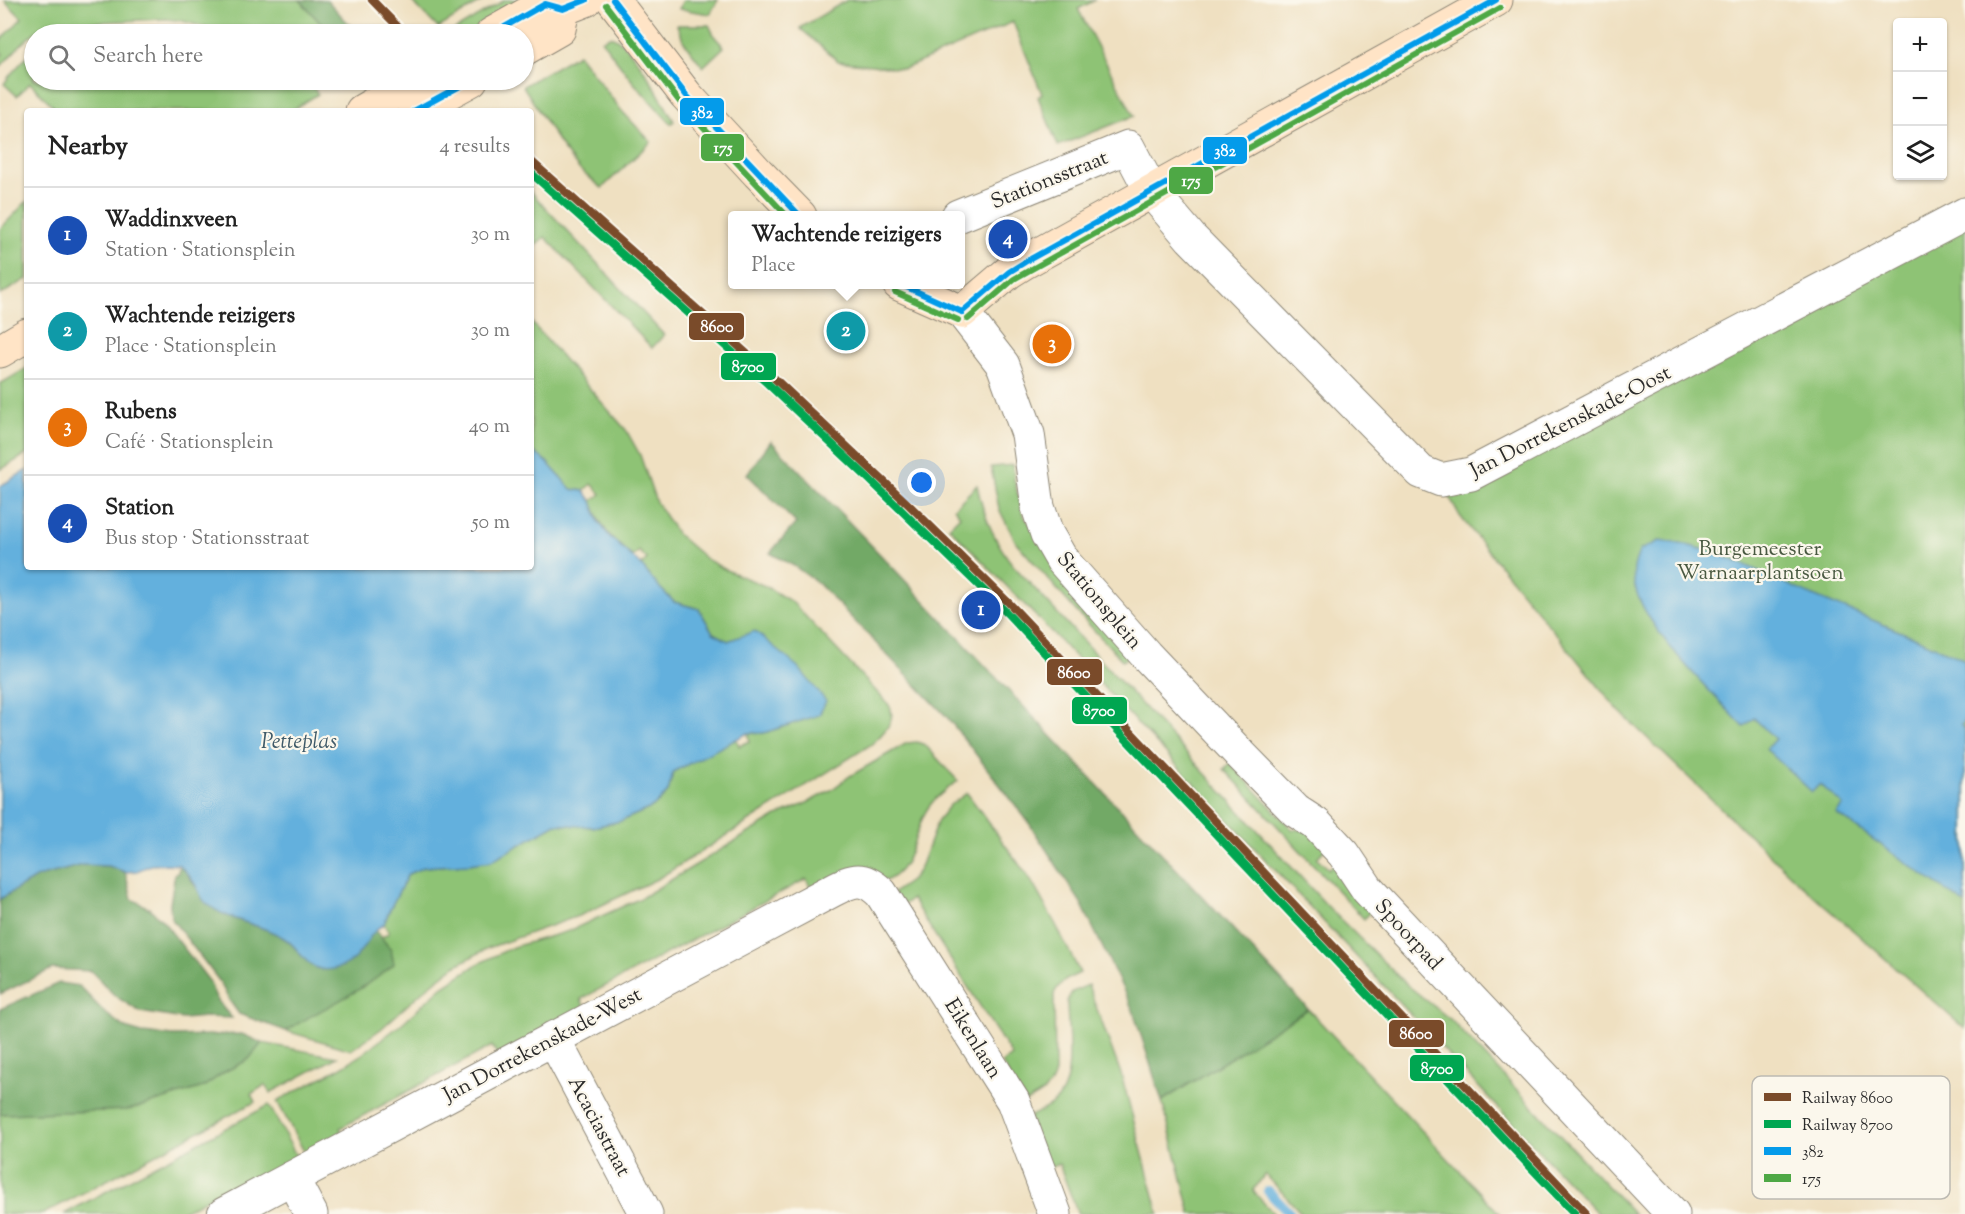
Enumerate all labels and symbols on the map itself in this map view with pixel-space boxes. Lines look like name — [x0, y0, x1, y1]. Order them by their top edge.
line badge: 382 — [679, 97, 725, 126]
text: 382 — [691, 103, 713, 126]
line badge: 175 — [700, 133, 745, 162]
line badge: 382 — [1202, 136, 1248, 165]
text: 175 — [714, 138, 733, 161]
text: 382 — [1214, 141, 1236, 164]
street label: Stationsstraat — [987, 144, 1113, 218]
line badge: 175 — [1168, 166, 1214, 195]
text: 175 — [1182, 171, 1201, 194]
pin: 4 — [988, 216, 1028, 262]
pin: 2 — [826, 308, 866, 354]
line badge: 8600 — [688, 312, 745, 341]
text: 8600 — [701, 317, 734, 340]
pin: 3 — [1032, 322, 1072, 366]
line badge: 8700 — [720, 352, 777, 381]
text: 8700 — [732, 357, 765, 380]
street label: Jan Dorrekenskade-Oost — [1464, 359, 1677, 487]
your location — [907, 468, 936, 497]
park label: Burgemeester Warnaarplantsoen — [1676, 535, 1844, 589]
street label: Stationsplein — [1048, 546, 1148, 657]
pin: 1 — [962, 588, 1000, 632]
line badge: 8600 — [1046, 658, 1103, 686]
text: 8600 — [1058, 663, 1091, 686]
line badge: 8700 — [1071, 696, 1128, 725]
text: 8700 — [1083, 701, 1116, 724]
water label: Petteplas — [261, 727, 337, 759]
street label: Spoorpad — [1367, 893, 1449, 978]
street label: Jan Dorrekenskade-West — [437, 981, 648, 1111]
street label: Eikenlaan — [936, 993, 1009, 1085]
line badge: 8600 — [1388, 1019, 1445, 1048]
text: 8600 — [1400, 1024, 1433, 1047]
line badge: 8700 — [1409, 1054, 1465, 1082]
text: 8700 — [1421, 1059, 1454, 1082]
street label: Acaciastraat — [559, 1071, 637, 1182]
legend — [1752, 1076, 1950, 1199]
text: Railway 8600 — [1802, 1088, 1893, 1111]
text: Railway 8700 — [1802, 1115, 1893, 1138]
text: 382 — [1802, 1142, 1824, 1165]
text: 175 — [1802, 1169, 1821, 1192]

